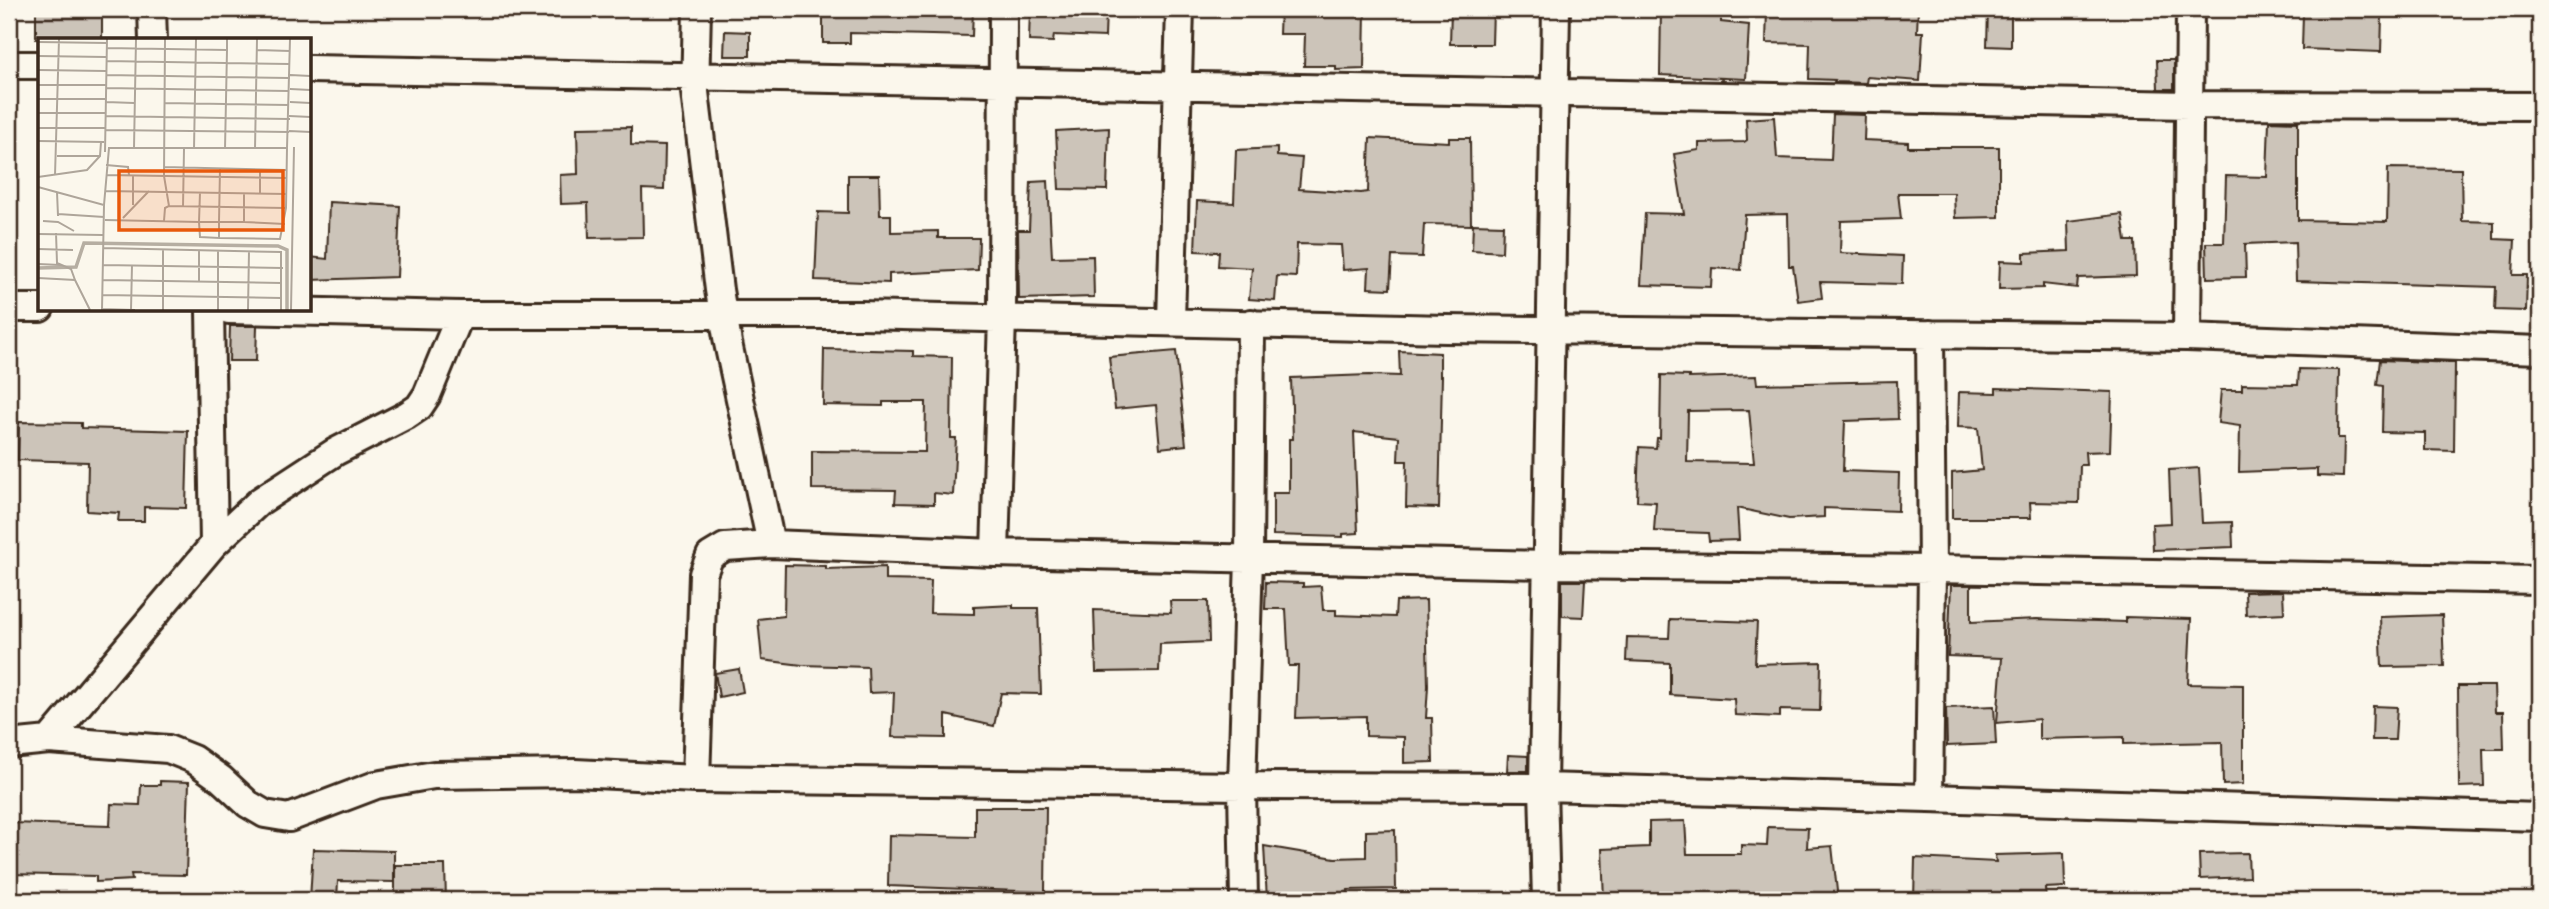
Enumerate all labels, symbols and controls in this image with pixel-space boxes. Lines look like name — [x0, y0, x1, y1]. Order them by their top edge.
inset map — [38, 38, 312, 312]

